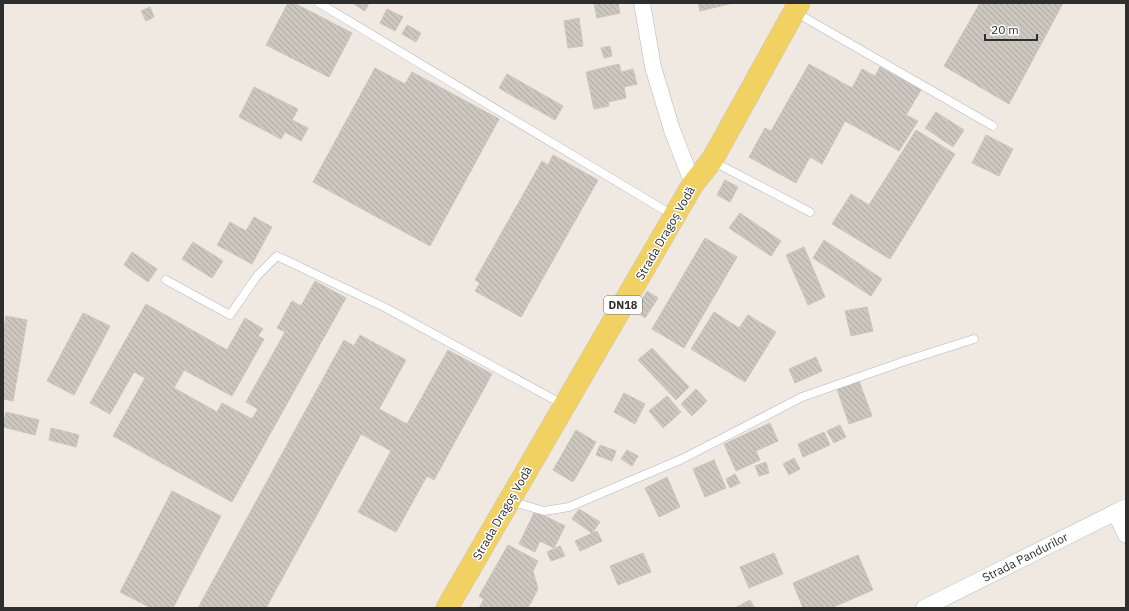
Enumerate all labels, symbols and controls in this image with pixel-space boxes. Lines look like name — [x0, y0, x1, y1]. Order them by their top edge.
scale bar — [985, 16, 1037, 42]
text: 20 m — [991, 22, 1019, 37]
street label: Strada Dragoș Vodă — [632, 183, 698, 283]
road number: DN18 — [604, 296, 642, 314]
street label: Strada Dragoș Vodă — [469, 463, 535, 563]
street label: Strada Pandurilor — [980, 529, 1071, 585]

